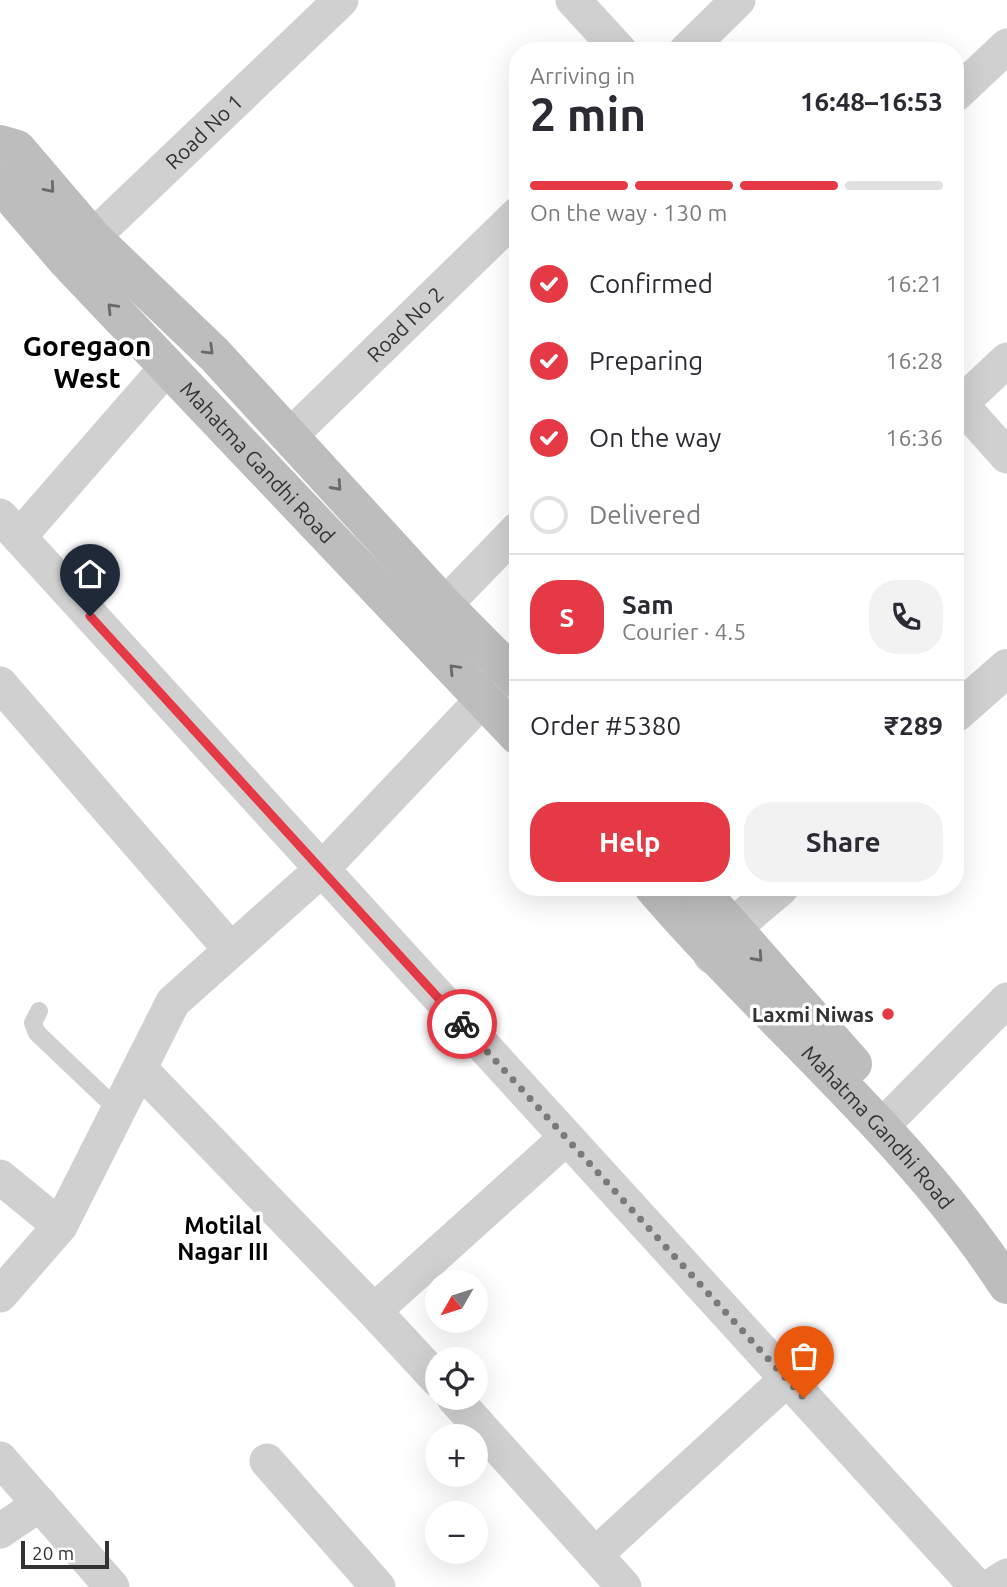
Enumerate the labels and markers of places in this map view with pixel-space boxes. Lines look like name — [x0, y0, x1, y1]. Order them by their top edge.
pin — [60, 544, 120, 616]
place label: Laxmi Niwas — [752, 1002, 874, 1026]
marker: Laxmi Niwas — [880, 1006, 896, 1022]
pin — [774, 1326, 834, 1398]

